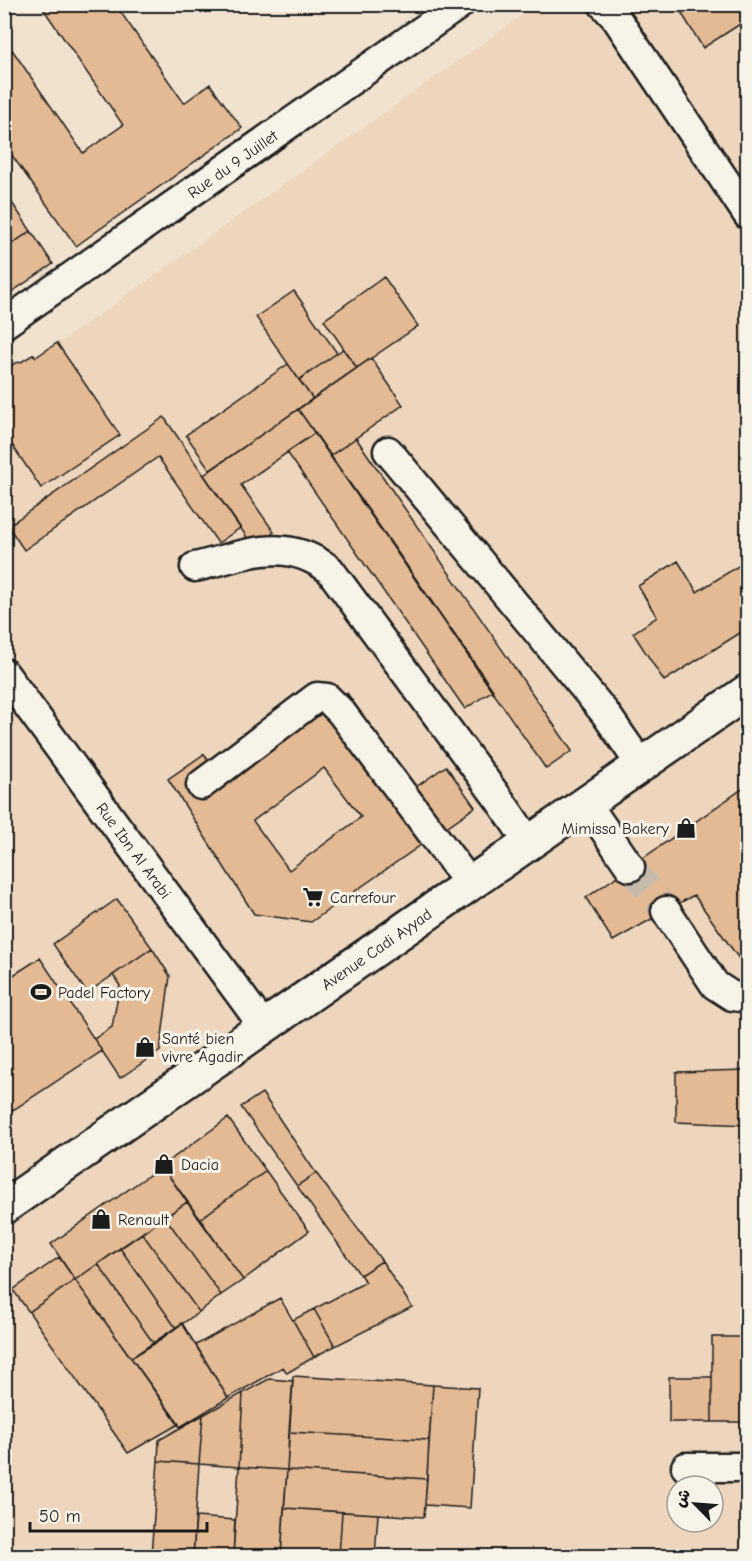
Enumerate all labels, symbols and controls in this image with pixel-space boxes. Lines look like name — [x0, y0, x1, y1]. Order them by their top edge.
street label: Rue du 9 Juillet — [184, 127, 282, 202]
street label: Rue Ibn Al Arabi — [92, 800, 174, 902]
shop icon: Mimissa Bakery — [674, 816, 698, 840]
place label: Mimissa Bakery — [561, 820, 670, 838]
supermarket icon: Carrefour — [301, 885, 325, 909]
place label: Carrefour — [330, 889, 396, 907]
street label: Avenue Cadi Ayyad — [318, 905, 435, 994]
sports icon: Padel Factory — [29, 980, 53, 1004]
place label: Padel Factory — [58, 984, 151, 1002]
place label: Santé bien vivre Agadir — [161, 1030, 244, 1066]
shop icon: Santé bien vivre Agadir — [133, 1035, 157, 1059]
shop icon: Dacia — [152, 1152, 176, 1176]
place label: Dacia — [181, 1156, 219, 1174]
shop icon: Renault — [89, 1207, 113, 1231]
place label: Renault — [118, 1211, 169, 1229]
north arrow — [665, 1474, 725, 1534]
text: ش — [670, 1486, 694, 1510]
scale bar — [30, 1495, 207, 1533]
text: 50 m — [39, 1506, 81, 1527]

